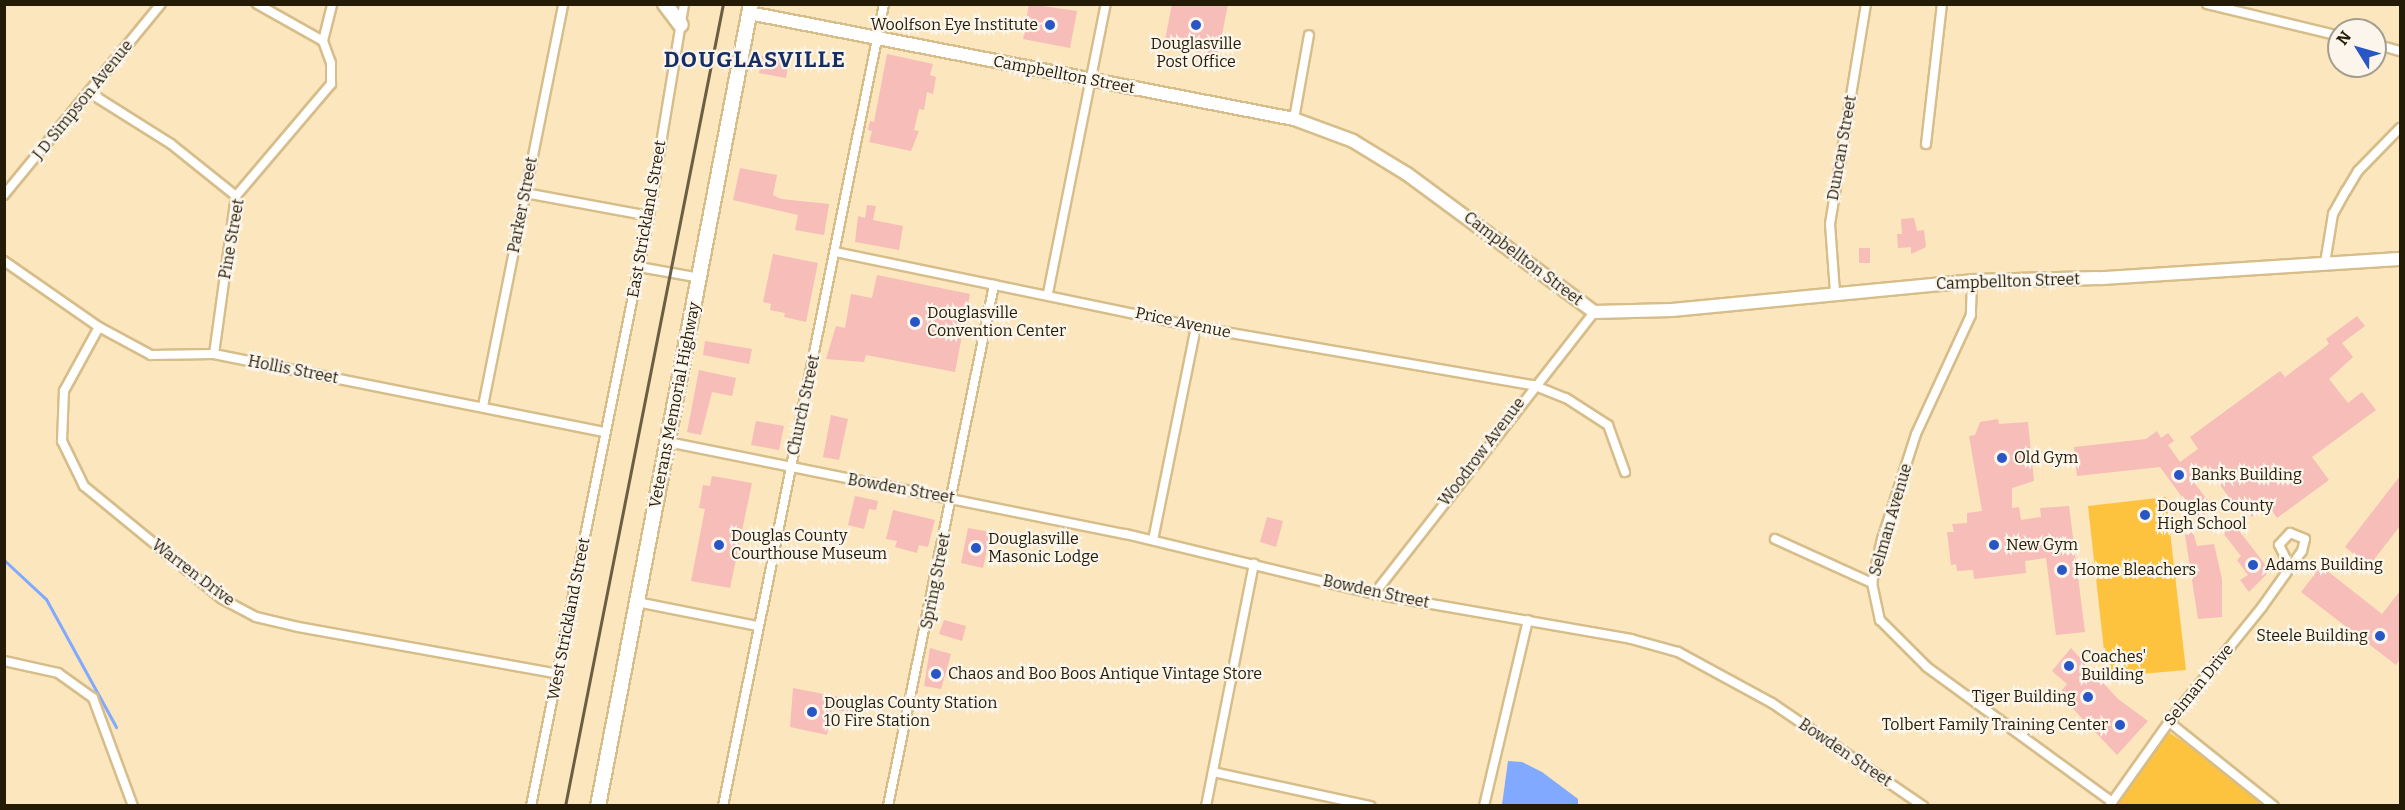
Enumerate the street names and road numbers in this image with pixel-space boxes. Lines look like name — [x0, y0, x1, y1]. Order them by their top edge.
street label: J D Simpson Avenue — [29, 36, 137, 164]
street label: Campbellton Street — [991, 52, 1137, 98]
street label: Duncan Street — [1823, 94, 1861, 202]
street label: East Strickland Street — [624, 139, 670, 299]
street label: Parker Street — [504, 155, 542, 255]
street label: Pine Street — [215, 197, 249, 281]
street label: Campbellton Street — [1460, 208, 1586, 310]
street label: Campbellton Street — [1936, 270, 2080, 294]
street label: Veterans Memorial Highway — [646, 300, 704, 510]
street label: Price Avenue — [1134, 304, 1232, 342]
street label: Hollis Street — [246, 352, 340, 388]
street label: Church Street — [784, 353, 824, 457]
street label: Woodrow Avenue — [1435, 394, 1529, 510]
street label: Selman Avenue — [1866, 461, 1916, 579]
street label: Bowden Street — [846, 470, 956, 508]
street label: Spring Street — [917, 531, 955, 631]
street label: Warren Drive — [148, 536, 238, 610]
street label: West Strickland Street — [544, 536, 594, 702]
street label: Bowden Street — [1321, 571, 1431, 613]
street label: Selman Drive — [2160, 640, 2238, 730]
street label: Bowden Street — [1795, 715, 1895, 791]

